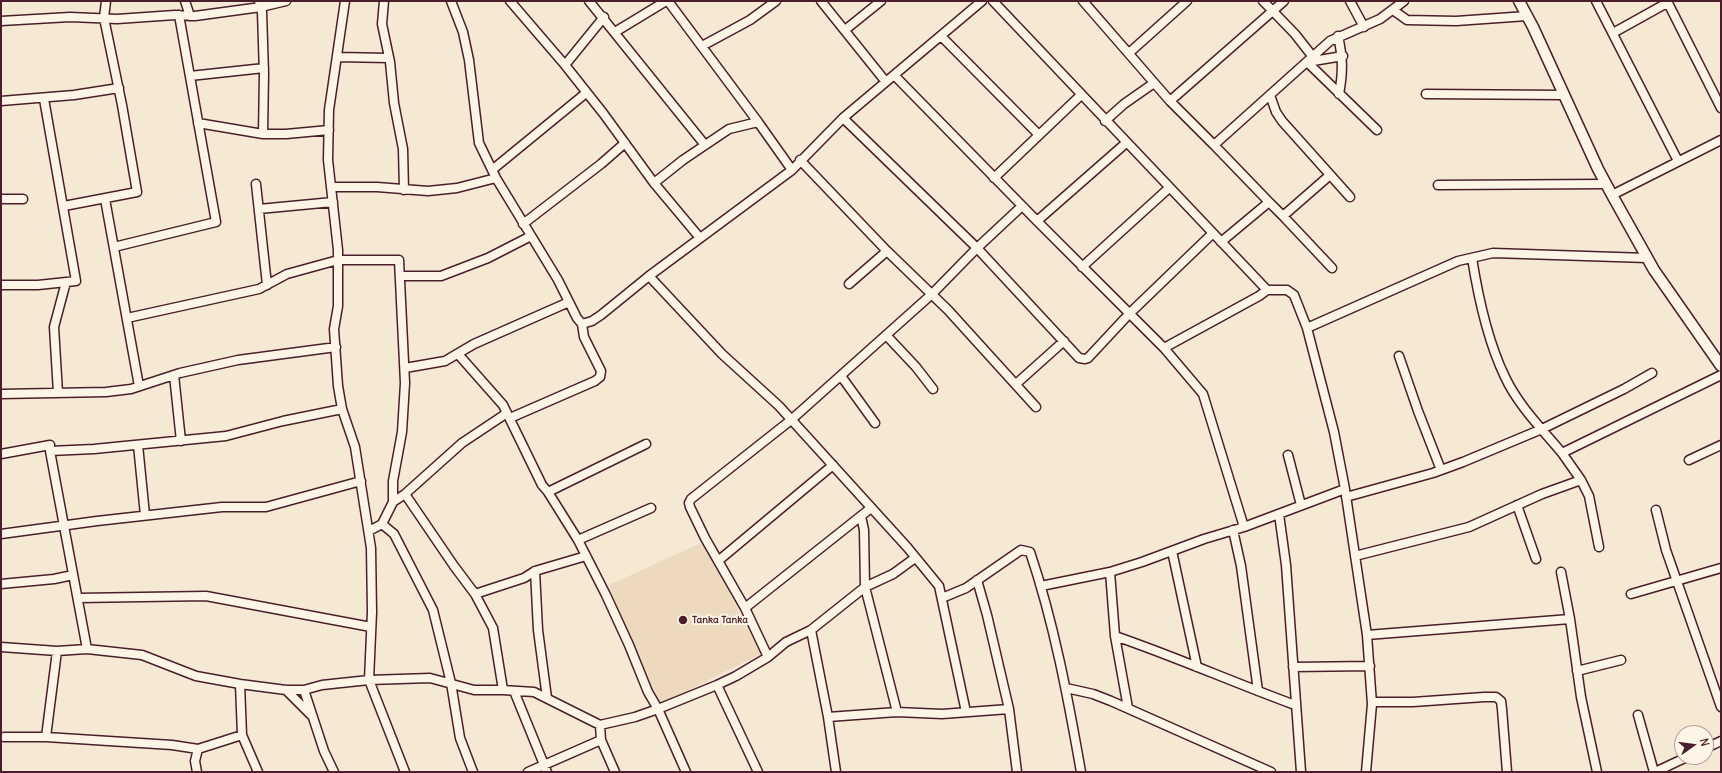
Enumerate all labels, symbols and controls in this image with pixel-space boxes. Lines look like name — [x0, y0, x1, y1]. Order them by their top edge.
marker: Tanka Tanka — [677, 614, 689, 626]
place label: Tanka Tanka — [692, 614, 748, 626]
north arrow — [1674, 725, 1714, 765]
text: N — [1697, 737, 1712, 748]

